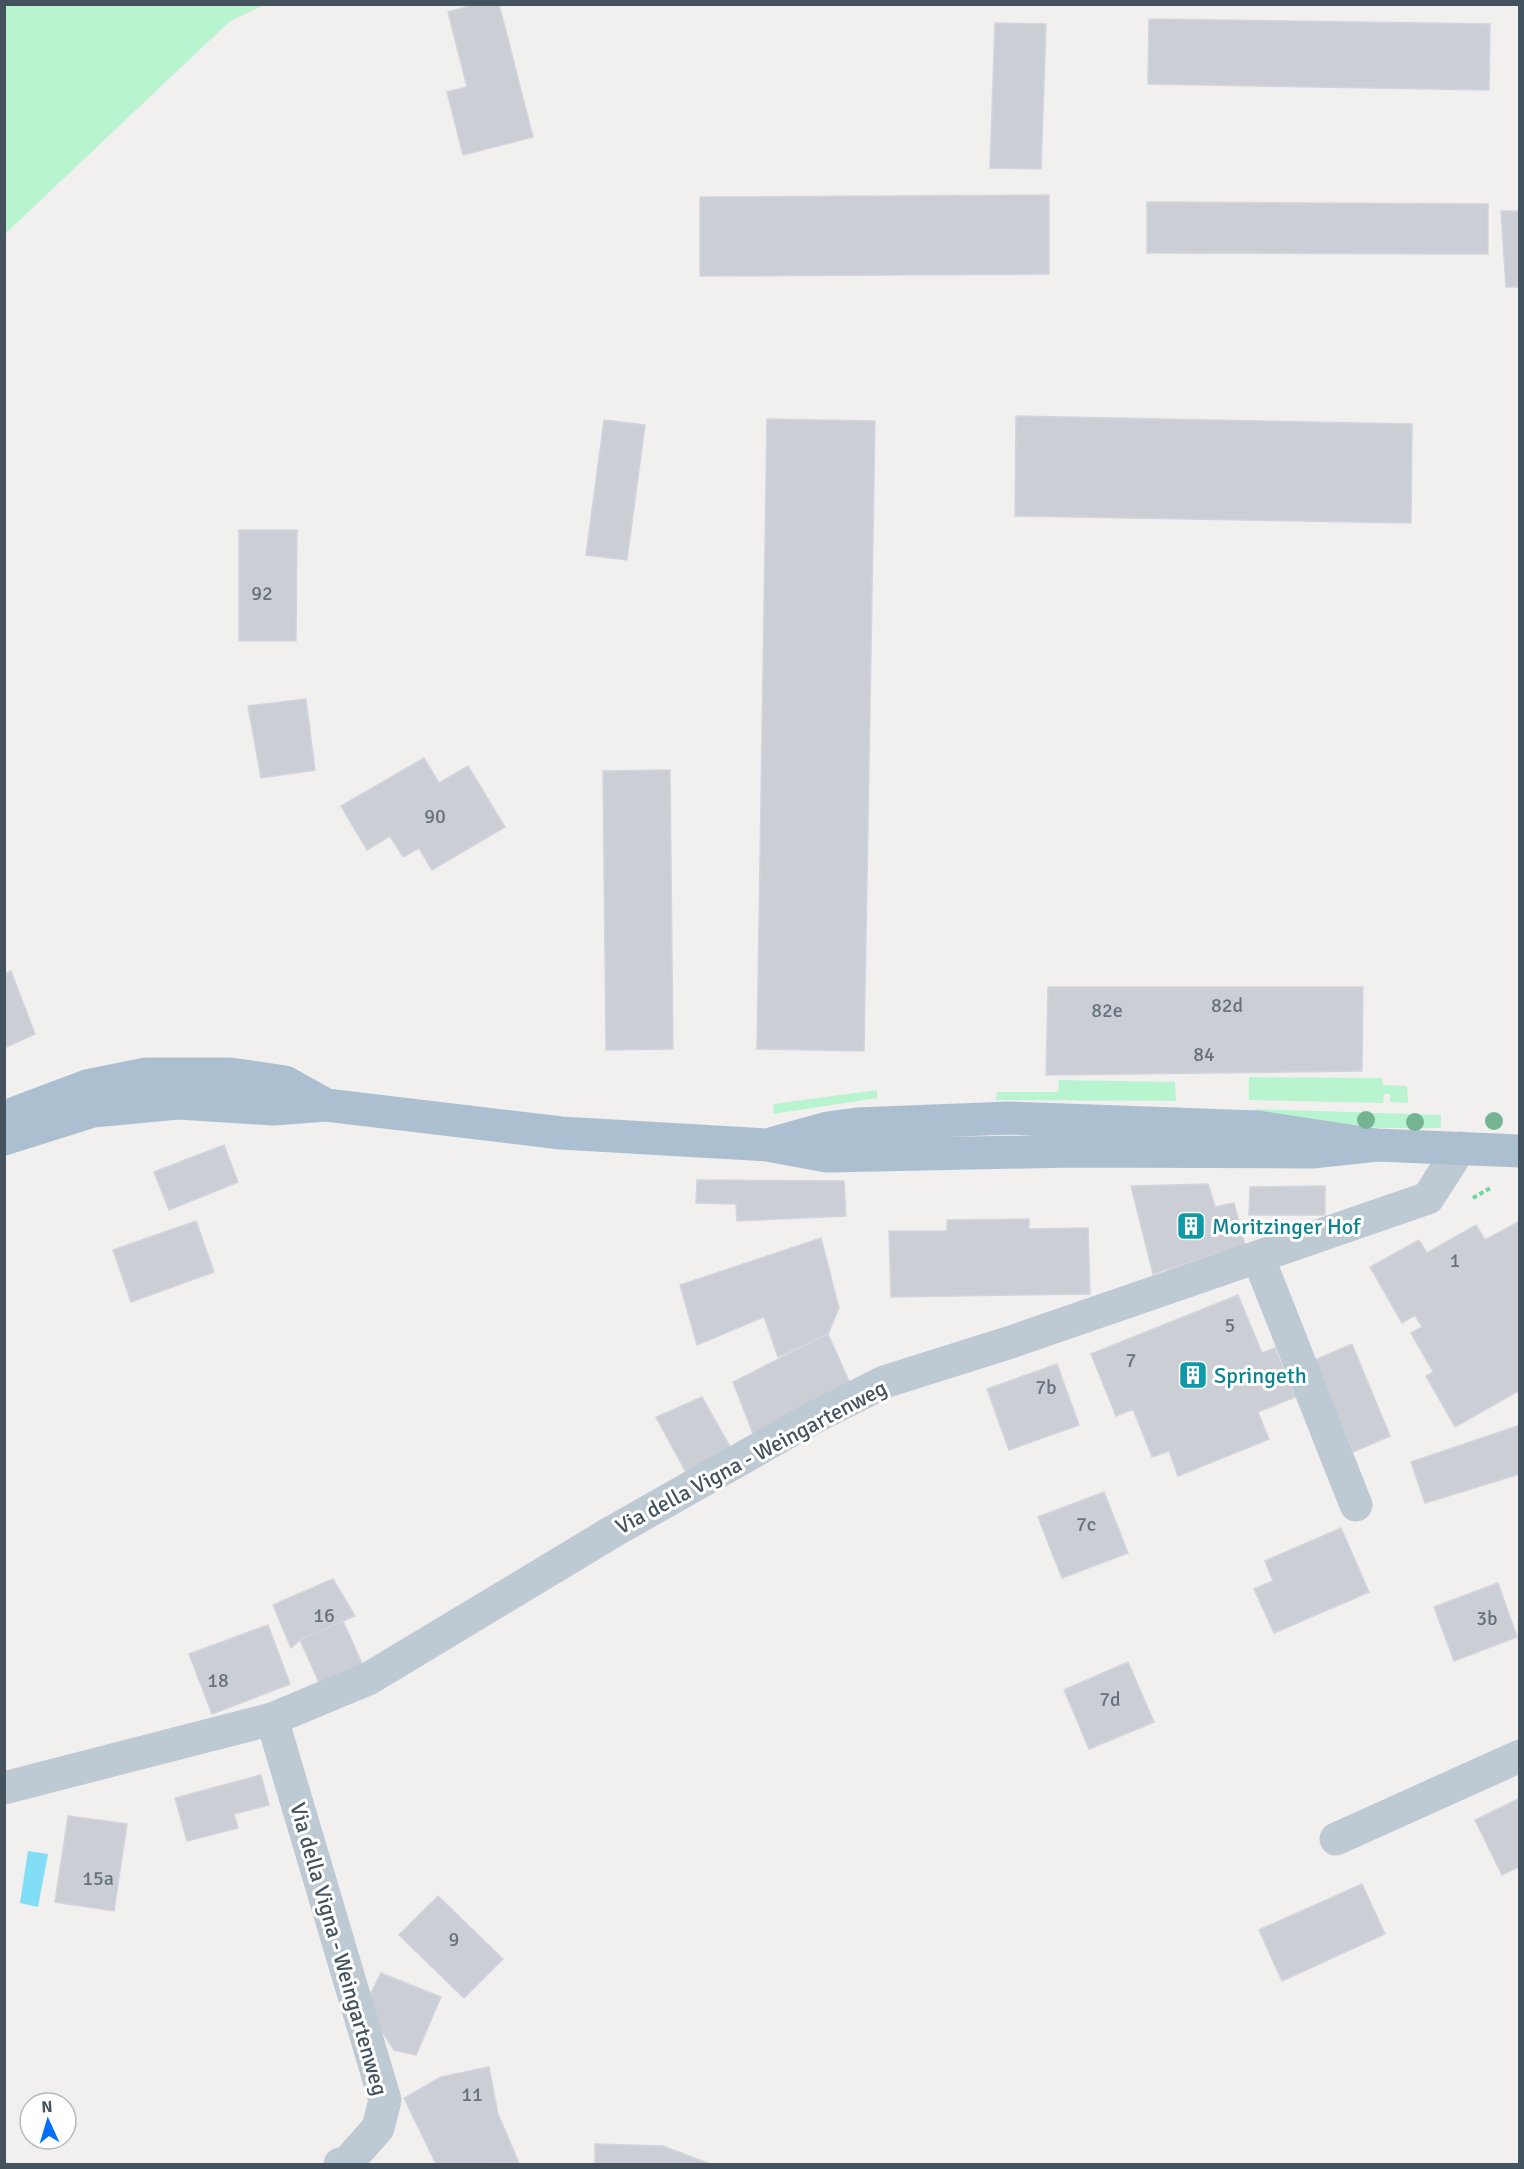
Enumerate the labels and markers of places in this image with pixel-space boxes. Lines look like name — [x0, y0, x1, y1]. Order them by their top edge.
building icon: Moritzinger Hof — [1175, 1210, 1207, 1242]
place label: Moritzinger Hof — [1212, 1213, 1362, 1240]
building icon: Springeth — [1177, 1359, 1209, 1391]
place label: Springeth — [1214, 1362, 1307, 1389]

